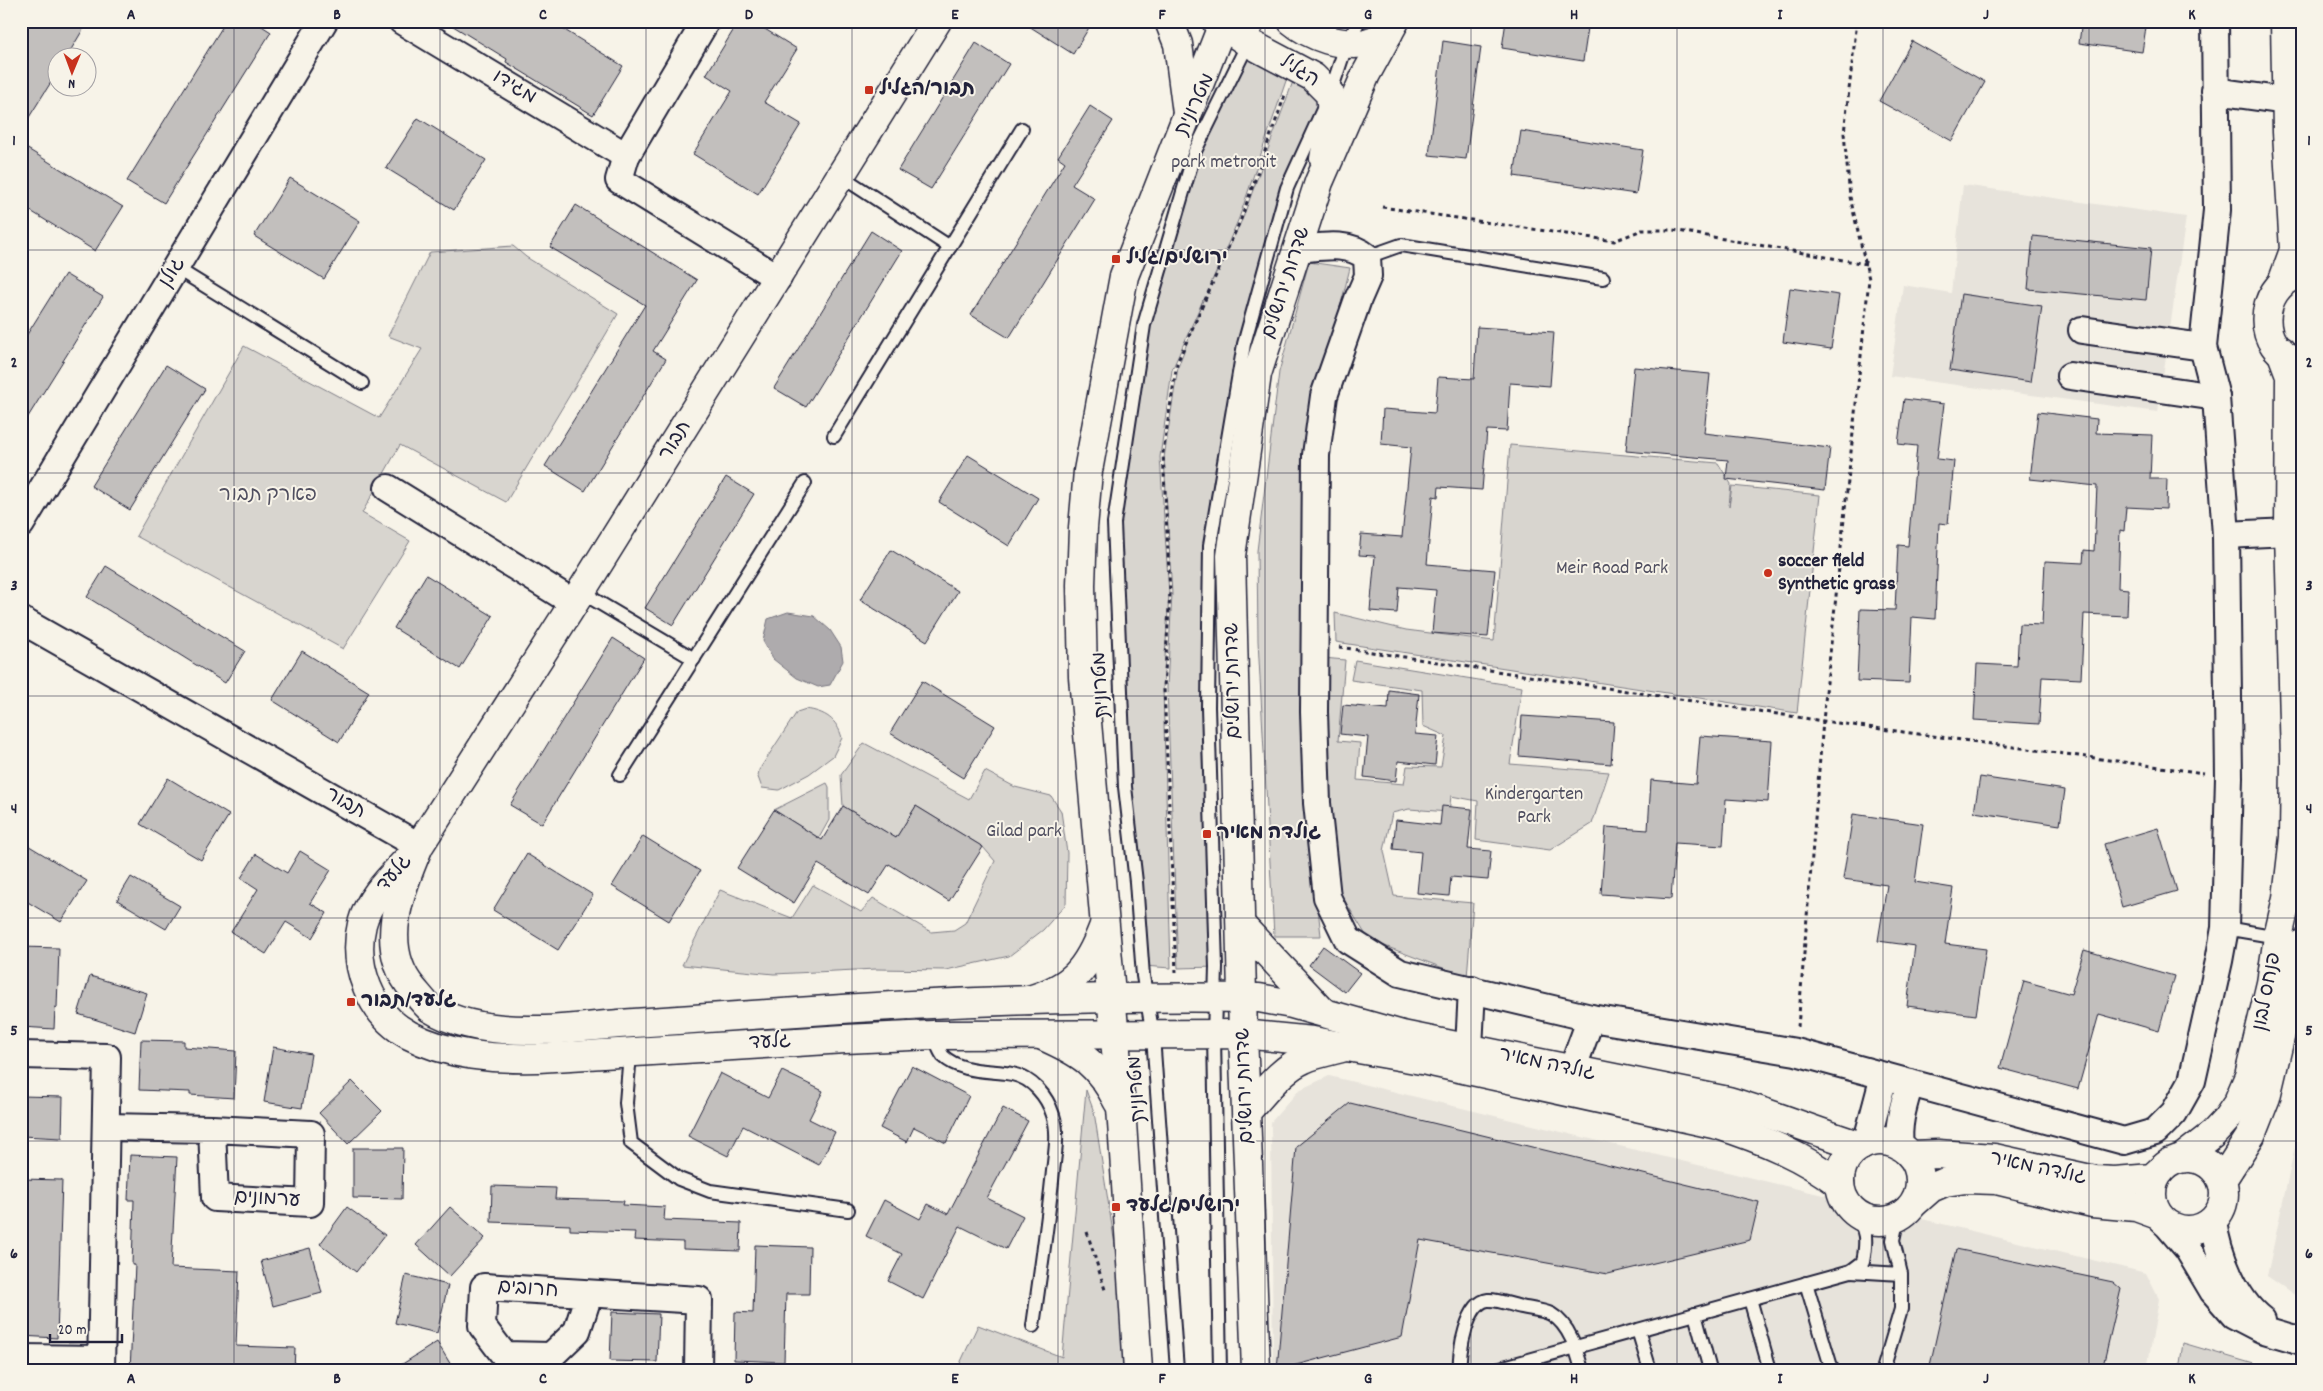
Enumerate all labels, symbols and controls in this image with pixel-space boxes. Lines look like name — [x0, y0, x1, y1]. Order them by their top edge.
text: A — [127, 4, 136, 27]
text: B — [333, 4, 341, 27]
text: C — [539, 4, 547, 27]
text: D — [745, 4, 754, 27]
text: E — [951, 4, 959, 27]
text: F — [1158, 4, 1166, 27]
text: G — [1364, 4, 1372, 27]
text: H — [1570, 4, 1578, 27]
text: I — [1778, 4, 1784, 27]
text: J — [1983, 4, 1989, 27]
text: K — [2188, 4, 2196, 27]
north arrow — [48, 48, 98, 98]
street label: הגליל — [1274, 49, 1324, 95]
street label: מגידו — [487, 64, 541, 112]
street label: מטרונית — [1169, 69, 1223, 141]
text: N — [68, 73, 75, 93]
place label: תבור/הגליל — [879, 76, 975, 104]
marker: תבור/הגליל — [863, 84, 875, 96]
text: 1 — [12, 130, 16, 153]
text: 1 — [2307, 130, 2311, 153]
park label: park metronit — [1171, 149, 1277, 177]
street label: שדרות ירושלים — [1256, 223, 1318, 343]
place label: ירושלים/גליל — [1126, 245, 1228, 273]
street label: גולן — [153, 252, 193, 294]
marker: ירושלים/גליל — [1110, 253, 1122, 265]
text: 2 — [11, 352, 18, 375]
text: 2 — [2306, 352, 2313, 375]
street label: תבור — [653, 416, 699, 466]
park label: פארק תבור — [219, 482, 317, 510]
place label: soccer field Synthetic grass — [1778, 548, 1896, 599]
park label: Meir Road Park — [1556, 555, 1668, 583]
marker: soccer field Synthetic grass — [1762, 567, 1774, 579]
text: 3 — [10, 575, 18, 598]
text: 3 — [2305, 575, 2313, 598]
street label: שדרות ירושלים — [1219, 623, 1249, 739]
street label: מטרונית — [1086, 651, 1118, 719]
street label: תבור — [320, 781, 370, 827]
park label: Kindergarten Park — [1485, 781, 1583, 832]
text: 4 — [11, 798, 17, 821]
text: 4 — [2306, 798, 2312, 821]
park label: Gilad park — [986, 818, 1062, 846]
place label: גולדה מאיר — [1217, 820, 1321, 848]
marker: גולדה מאיר — [1201, 828, 1213, 840]
street label: גלעד — [371, 849, 419, 899]
street label: פנחס לבון — [2247, 950, 2289, 1034]
place label: גלעד/תבור — [361, 988, 457, 1016]
marker: גלעד/תבור — [345, 996, 357, 1008]
text: 5 — [10, 1020, 18, 1043]
text: 5 — [2305, 1020, 2313, 1043]
street label: שדרות ירושלים — [1230, 1027, 1262, 1145]
street label: גלעד — [748, 1028, 792, 1058]
street label: גולדה מאיר — [1496, 1041, 1598, 1089]
street label: מטרונית — [1122, 1055, 1154, 1123]
street label: גולדה מאיר — [1987, 1145, 2089, 1193]
street label: ערמונים — [233, 1184, 301, 1216]
place label: ירושלים/גלעד — [1126, 1193, 1240, 1221]
marker: ירושלים/גלעד — [1110, 1201, 1122, 1213]
text: 6 — [10, 1243, 18, 1266]
text: 6 — [2305, 1243, 2313, 1266]
street label: חרובים — [497, 1274, 559, 1306]
scale bar — [50, 1311, 122, 1343]
text: 20 m — [58, 1320, 86, 1342]
text: A — [127, 1368, 136, 1391]
text: B — [333, 1368, 341, 1391]
text: C — [539, 1368, 547, 1391]
text: D — [745, 1368, 754, 1391]
text: E — [951, 1368, 959, 1391]
text: F — [1158, 1368, 1166, 1391]
text: G — [1364, 1368, 1372, 1391]
text: H — [1570, 1368, 1578, 1391]
text: I — [1778, 1368, 1784, 1391]
text: J — [1983, 1368, 1989, 1391]
text: K — [2188, 1368, 2196, 1391]

